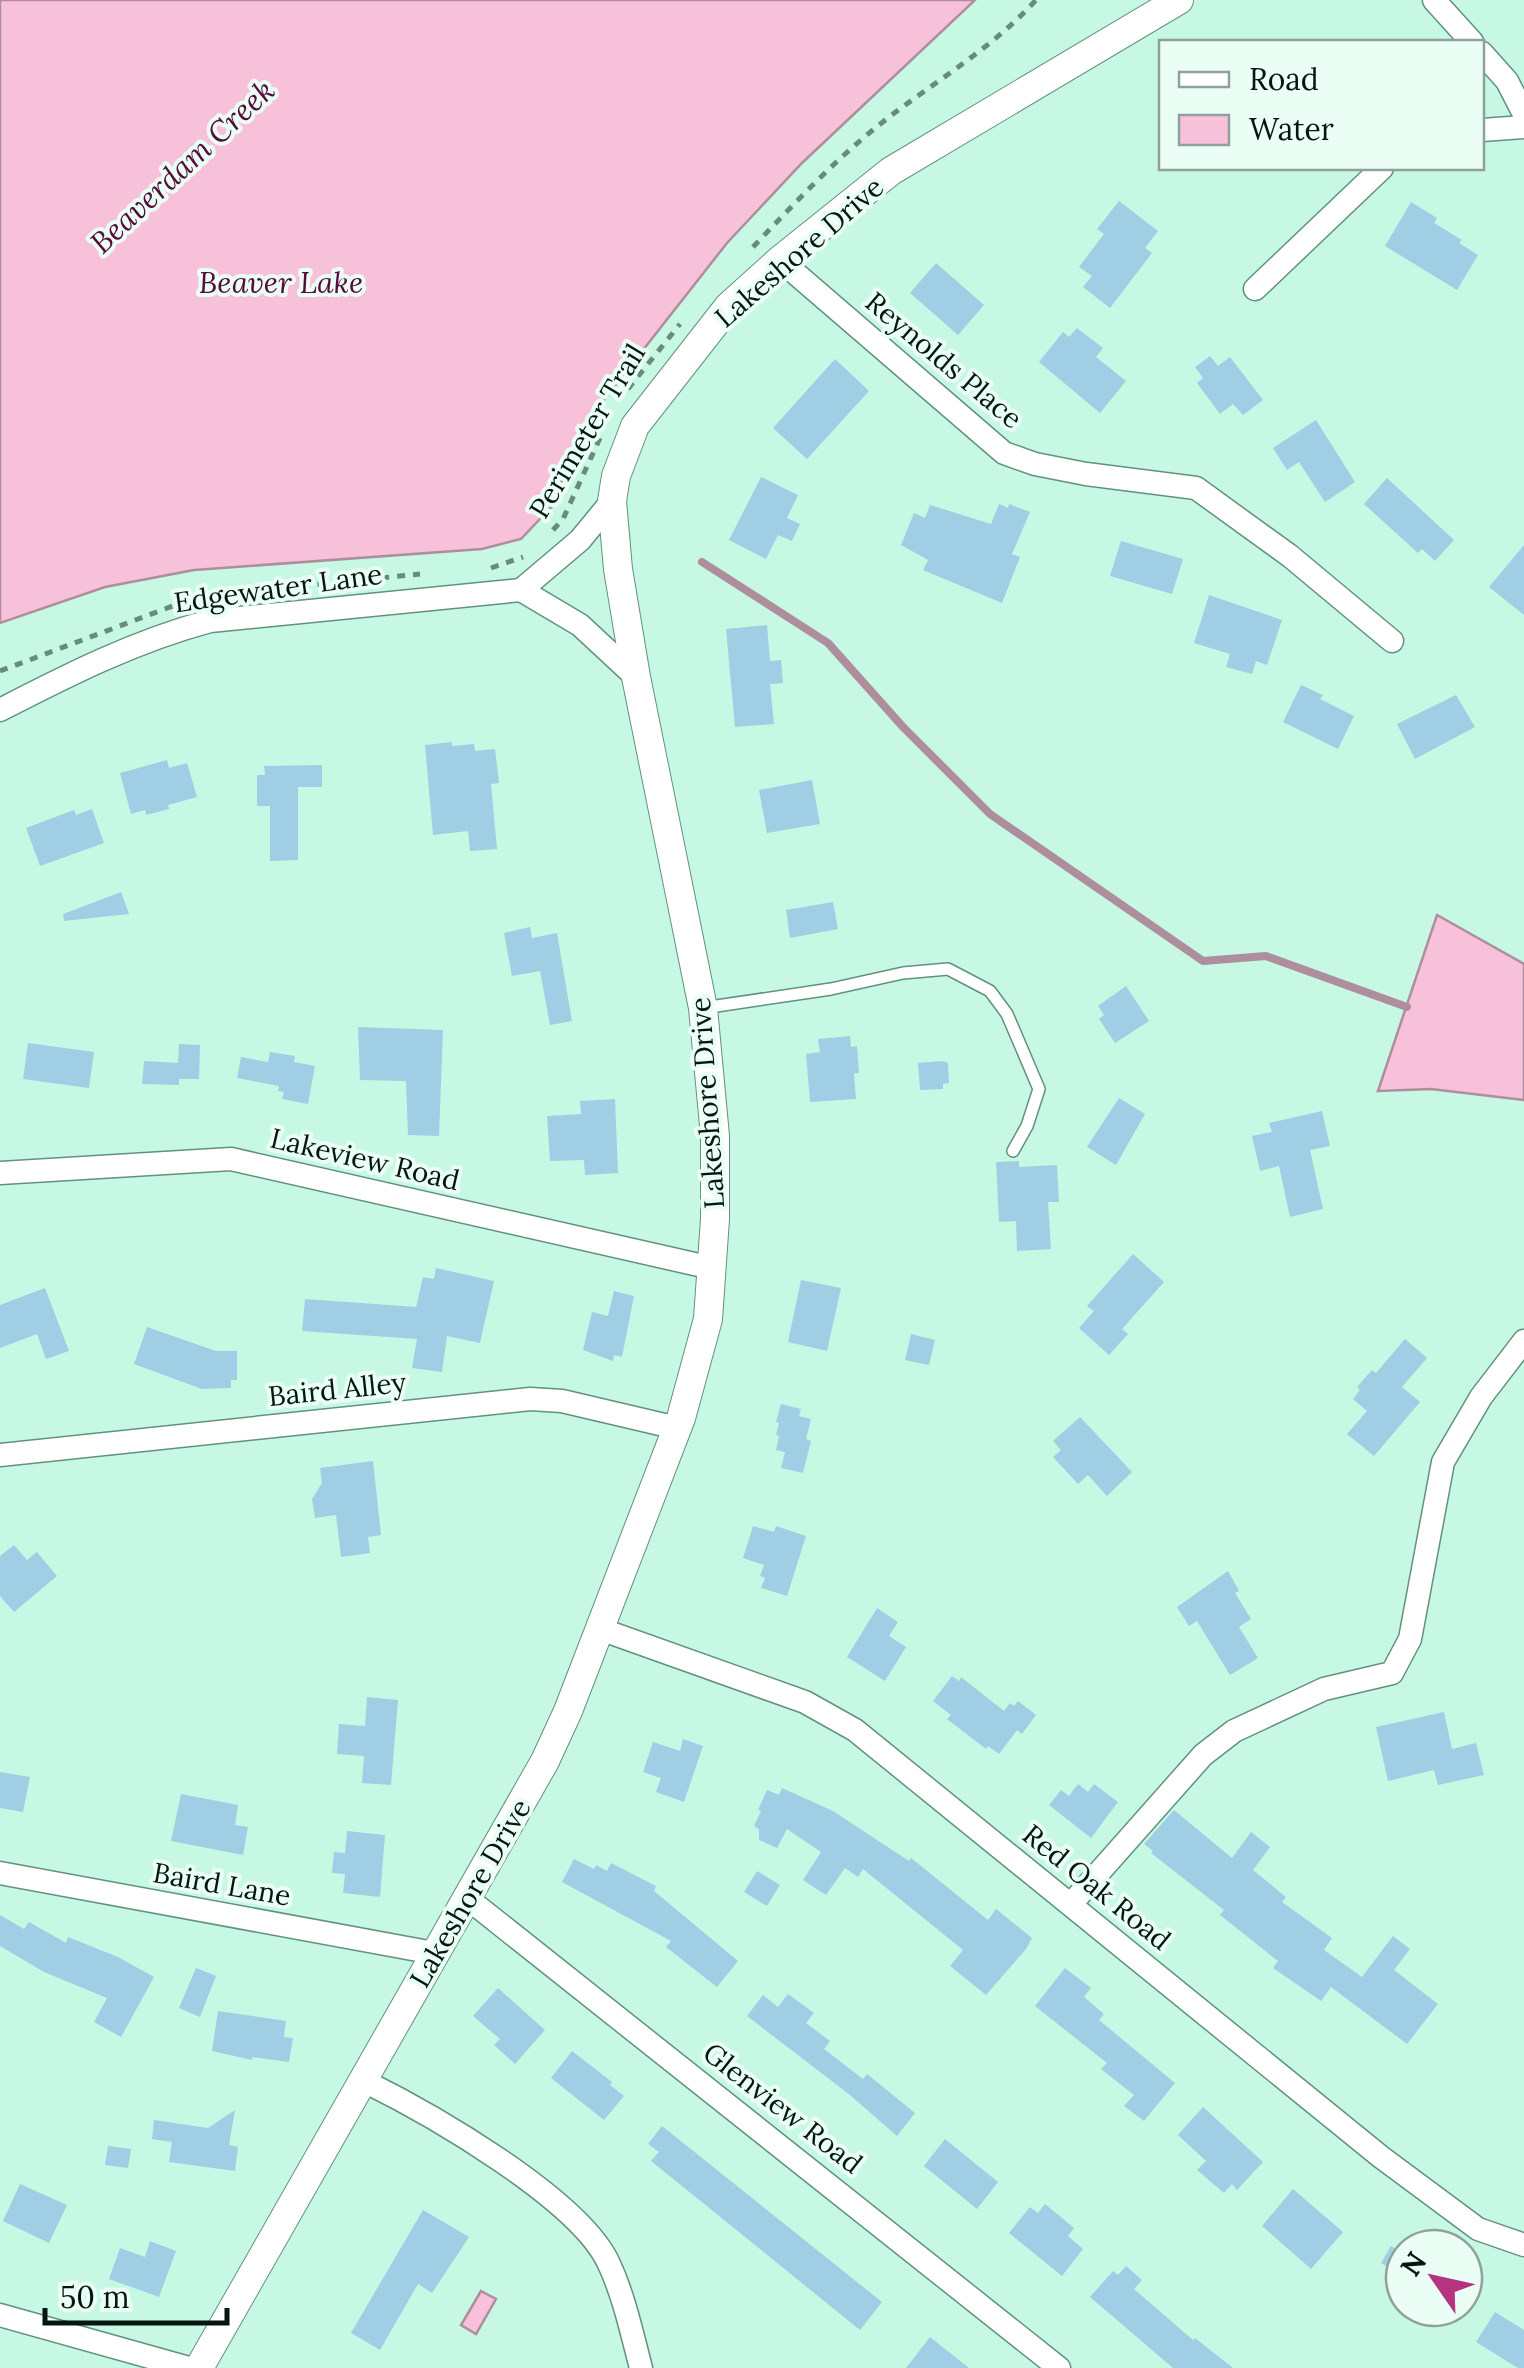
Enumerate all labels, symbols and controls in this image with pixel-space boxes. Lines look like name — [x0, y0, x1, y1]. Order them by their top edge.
legend — [1159, 40, 1484, 170]
text: Road — [1249, 60, 1319, 98]
water label: Beaverdam Creek — [82, 71, 282, 261]
text: Water — [1249, 110, 1334, 148]
street label: Lakeshore Drive — [707, 169, 891, 335]
water label: Beaver Lake — [199, 263, 363, 301]
street label: Reynolds Place — [858, 284, 1030, 436]
street label: Perimeter Trail — [521, 337, 653, 525]
street label: Edgewater Lane — [172, 556, 384, 620]
street label: Lakeshore Drive — [682, 996, 732, 1210]
street label: Lakeview Road — [267, 1120, 463, 1198]
street label: Baird Alley — [266, 1364, 408, 1414]
street label: Lakeshore Drive — [401, 1792, 539, 1994]
street label: Red Oak Road — [1016, 1816, 1178, 1958]
street label: Baird Lane — [150, 1854, 294, 1914]
street label: Glenview Road — [696, 2035, 870, 2181]
north arrow — [1384, 2228, 1484, 2328]
text: N — [1392, 2245, 1434, 2283]
scale bar — [45, 2263, 228, 2325]
text: 50 m — [60, 2278, 130, 2316]

